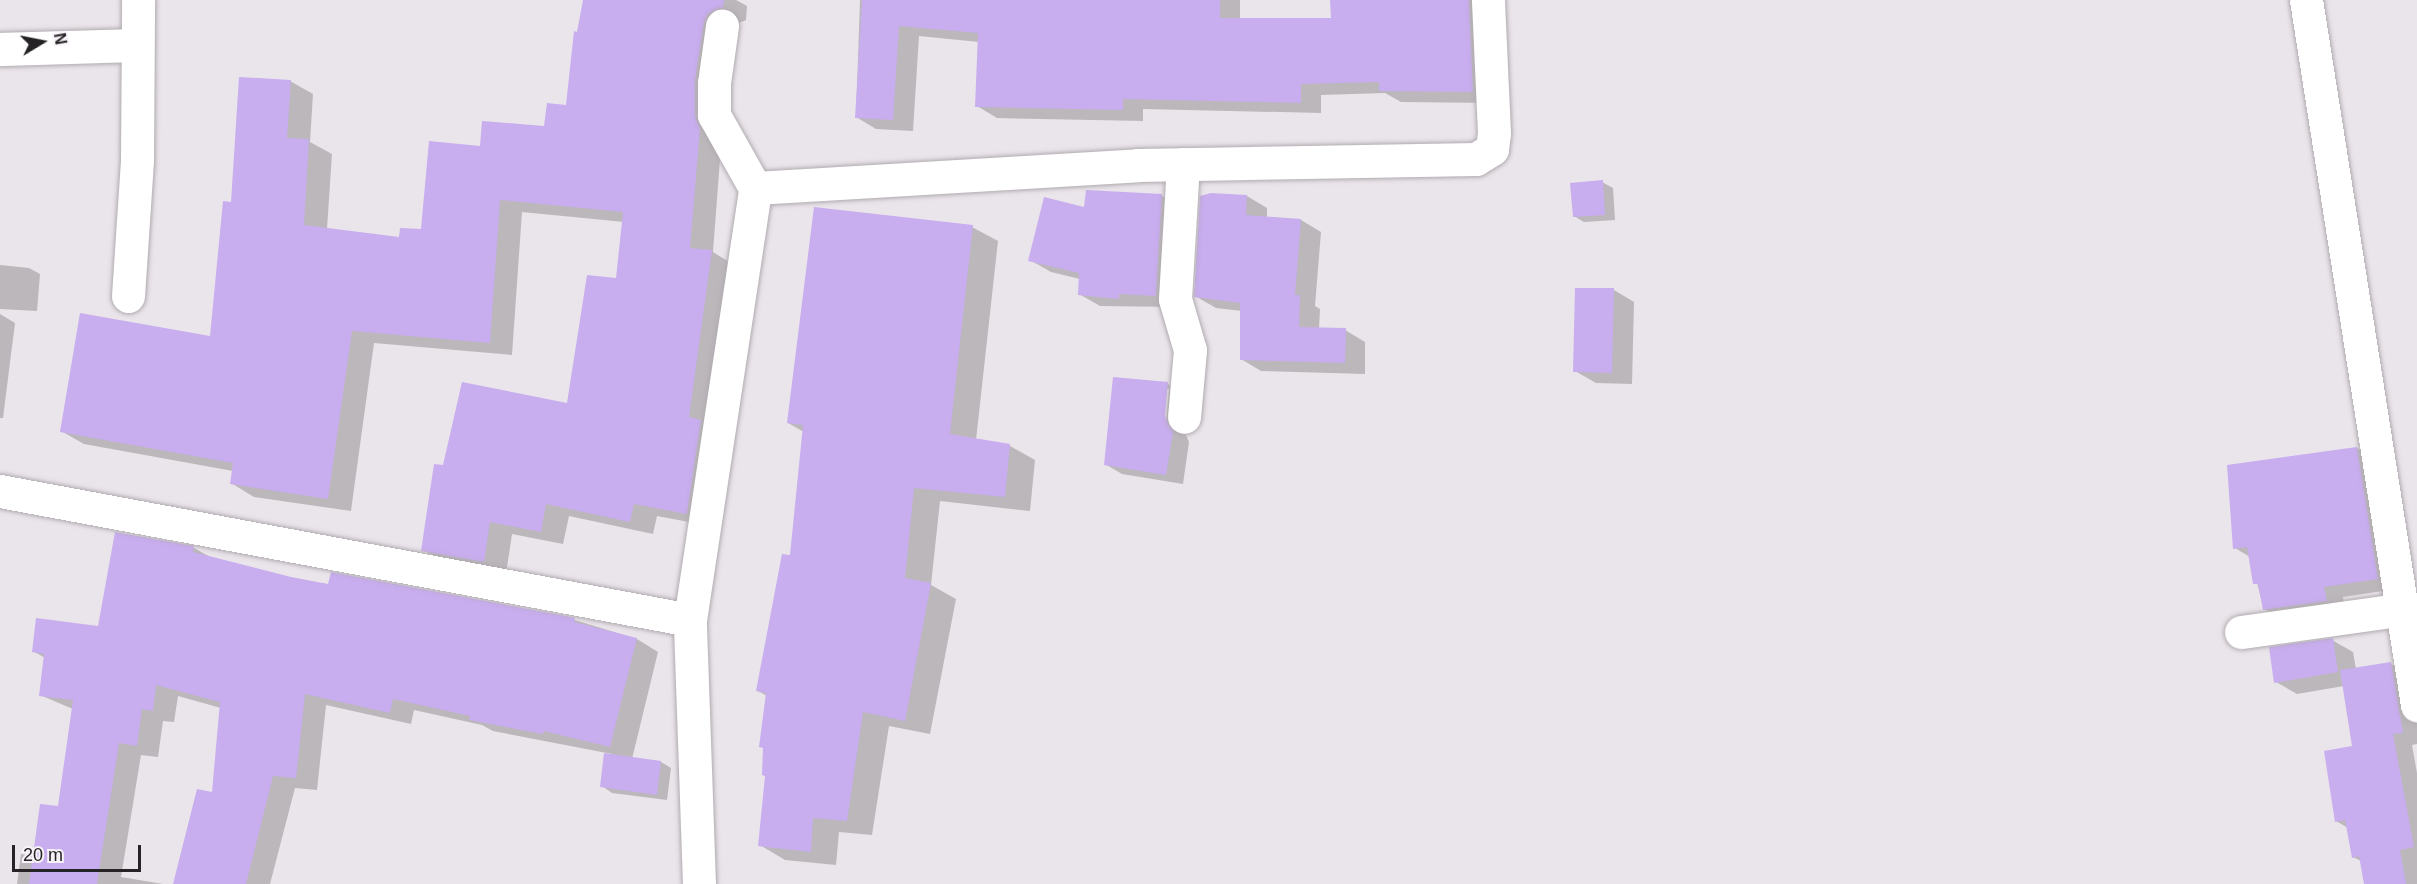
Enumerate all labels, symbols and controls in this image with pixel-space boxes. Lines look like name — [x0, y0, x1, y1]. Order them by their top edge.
north arrow — [12, 12, 72, 72]
text: N — [51, 32, 70, 46]
scale bar — [15, 833, 144, 871]
text: 20 m — [23, 845, 63, 865]

